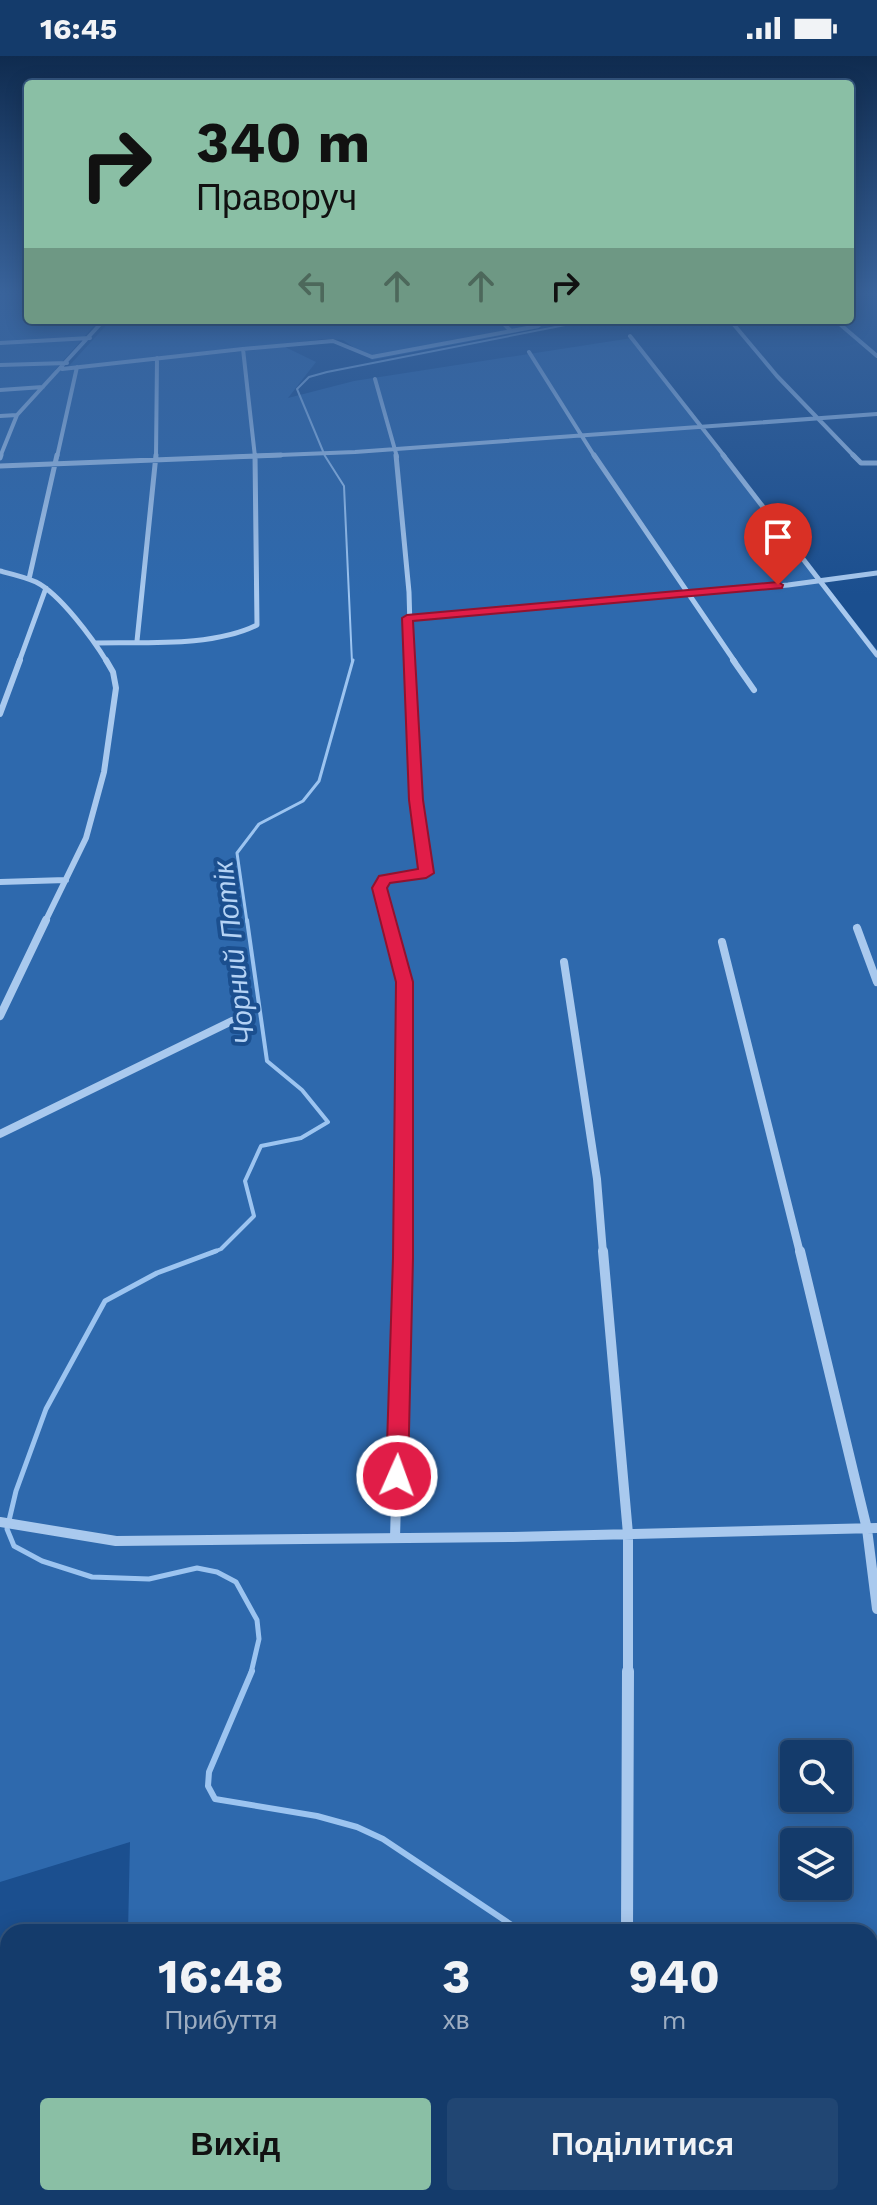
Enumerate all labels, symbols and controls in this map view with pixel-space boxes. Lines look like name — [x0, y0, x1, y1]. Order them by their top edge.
text: 16:45 — [40, 11, 117, 46]
text: 340 m — [196, 110, 370, 176]
icon: right — [64, 112, 168, 216]
text: Праворуч — [196, 177, 357, 219]
icon: left — [291, 264, 335, 308]
icon: ahead — [375, 264, 419, 308]
icon: ahead — [459, 264, 503, 308]
icon: right — [543, 264, 587, 308]
pin — [744, 503, 812, 585]
icon: arrive — [756, 515, 800, 559]
water label: Чорний Потік — [206, 858, 262, 1047]
position arrow — [355, 1434, 439, 1518]
map controls — [780, 1740, 852, 1900]
button: search — [780, 1740, 852, 1812]
button: layers — [780, 1828, 852, 1900]
text: 16:48 — [158, 1948, 284, 2005]
text: 3 — [442, 1948, 470, 2005]
text: 940 — [628, 1948, 720, 2005]
text: Прибуття — [165, 2005, 277, 2035]
text: хв — [443, 2005, 470, 2035]
text: m — [662, 2005, 687, 2035]
button: Вихід — [40, 2098, 431, 2190]
button: Поділитися — [447, 2098, 838, 2190]

